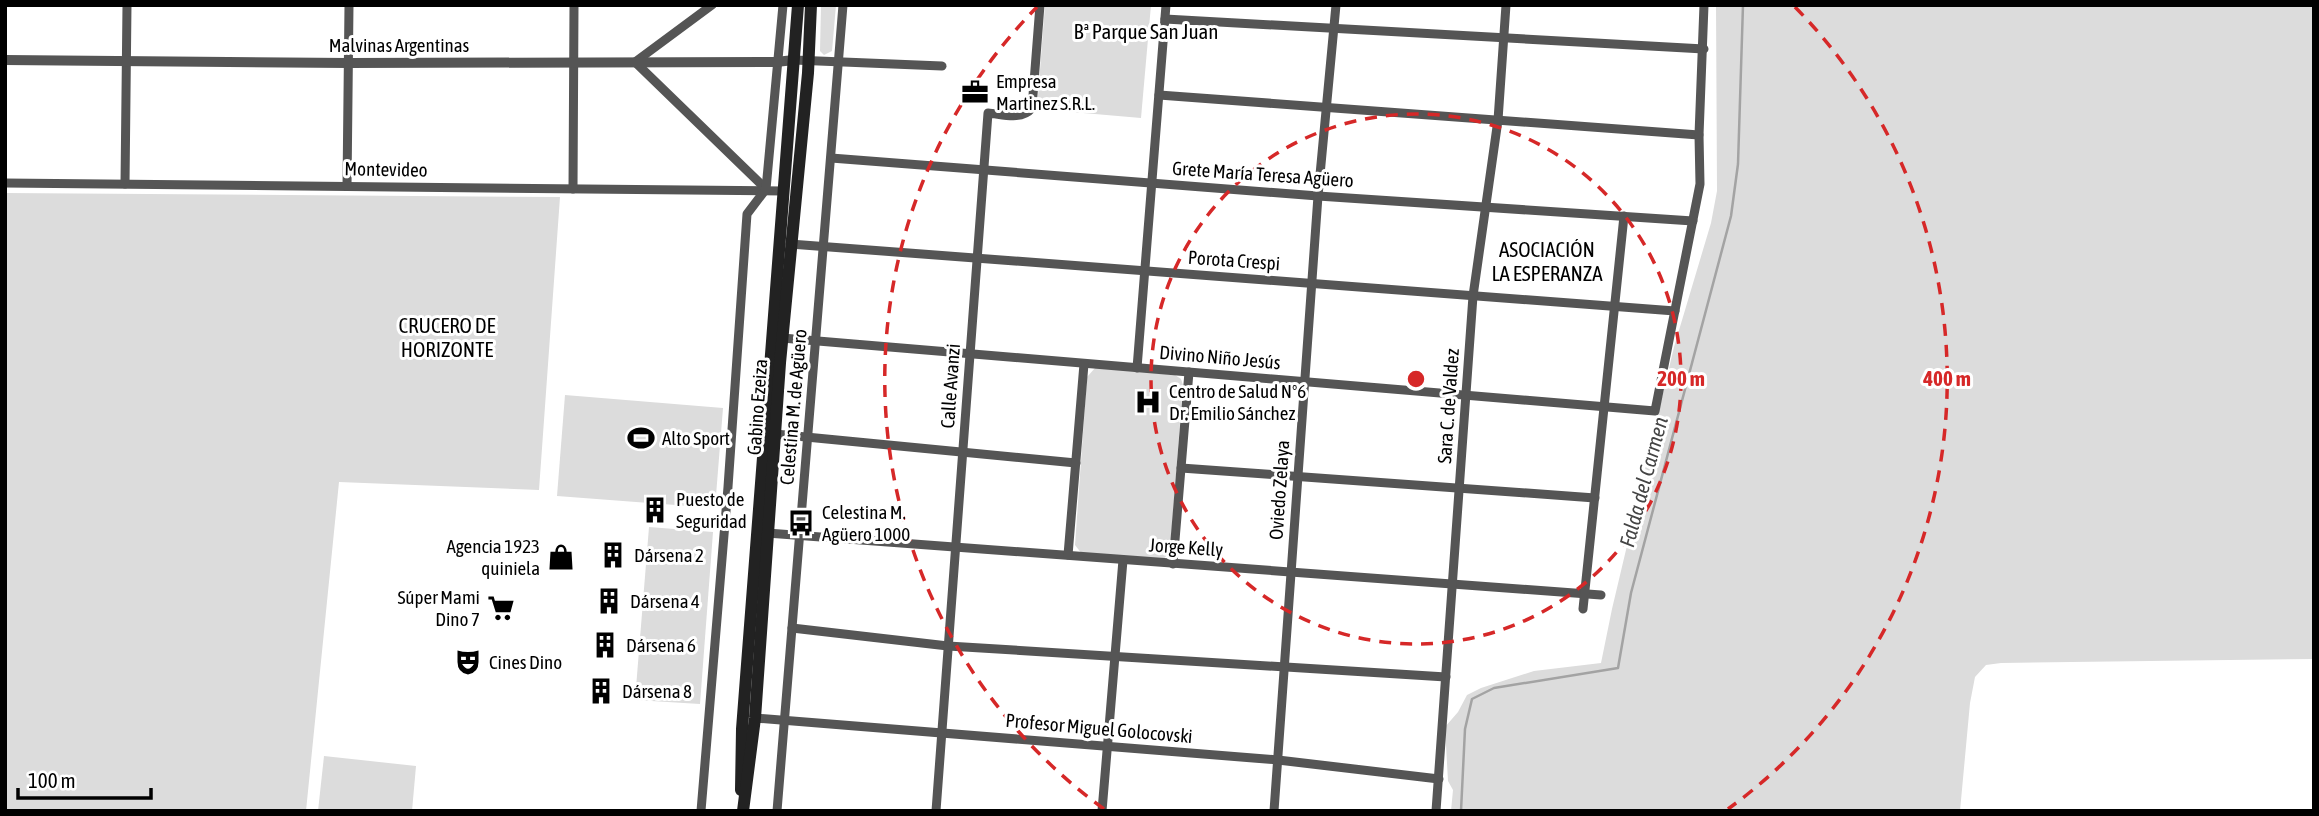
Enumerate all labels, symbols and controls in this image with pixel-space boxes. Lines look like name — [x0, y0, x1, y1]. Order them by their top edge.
district label: Bª Parque San Juan — [1074, 19, 1218, 43]
street label: Malvinas Argentinas — [329, 34, 470, 56]
place label: Empresa Martinez S.R.L. — [996, 70, 1095, 114]
office icon: Empresa Martinez S.R.L. — [960, 77, 990, 107]
street label: Montevideo — [344, 157, 428, 181]
street label: Grete María Teresa Agüero — [1172, 157, 1355, 191]
district label: ASOCIACIÓN LA ESPERANZA — [1491, 237, 1603, 285]
street label: Porota Crespi — [1187, 246, 1281, 274]
district label: CRUCERO DE HORIZONTE — [399, 313, 495, 361]
street label: Celestina M. de Agüero — [775, 328, 811, 486]
street label: Divino Niño Jesús — [1158, 341, 1282, 373]
street label: Calle Avanzi — [936, 343, 964, 429]
street label: Sara C. de Valdez — [1433, 348, 1463, 464]
street label: Gabino Ezeiza — [743, 358, 771, 456]
text: 200 m — [1657, 366, 1705, 390]
text: 400 m — [1922, 366, 1971, 390]
centre of rings — [1404, 367, 1428, 391]
place label: Centro de Salud Nº6 Dr. Emilio Sánchez — [1169, 380, 1306, 424]
hospital icon: Centro de Salud Nº6 Dr. Emilio Sánchez — [1133, 387, 1163, 417]
water label: Falda del Carmen — [1614, 414, 1672, 549]
sports icon: Alto Sport — [626, 423, 656, 453]
place label: Alto Sport — [662, 427, 730, 449]
street label: Oviedo Zelaya — [1265, 439, 1293, 541]
place label: Puesto de Seguridad — [676, 488, 747, 532]
building icon: Puesto de Seguridad — [640, 495, 670, 525]
place label: Celestina M. Agüero 1000 — [822, 501, 910, 545]
bus stop icon: Celestina M. Agüero 1000 — [786, 508, 816, 538]
street label: Jorge Kelly — [1148, 533, 1224, 561]
place label: Agencia 1923 quiniela — [447, 535, 540, 579]
building icon: Dársena 2 — [598, 540, 628, 570]
shop icon: Agencia 1923 quiniela — [546, 542, 576, 572]
place label: Dársena 2 — [634, 544, 704, 566]
place label: Súper Mami Dino 7 — [397, 586, 480, 630]
building icon: Dársena 4 — [594, 586, 624, 616]
place label: Dársena 4 — [630, 590, 700, 612]
supermarket icon: Súper Mami Dino 7 — [486, 593, 516, 623]
building icon: Dársena 6 — [590, 630, 620, 660]
place label: Dársena 6 — [626, 634, 696, 656]
theatre icon: Cines Dino — [453, 647, 483, 677]
place label: Cines Dino — [489, 651, 562, 673]
building icon: Dársena 8 — [586, 676, 616, 706]
place label: Dársena 8 — [622, 680, 692, 702]
street label: Profesor Miguel Golocovski — [1005, 709, 1193, 747]
scale bar — [18, 756, 150, 800]
text: 100 m — [28, 768, 76, 792]

